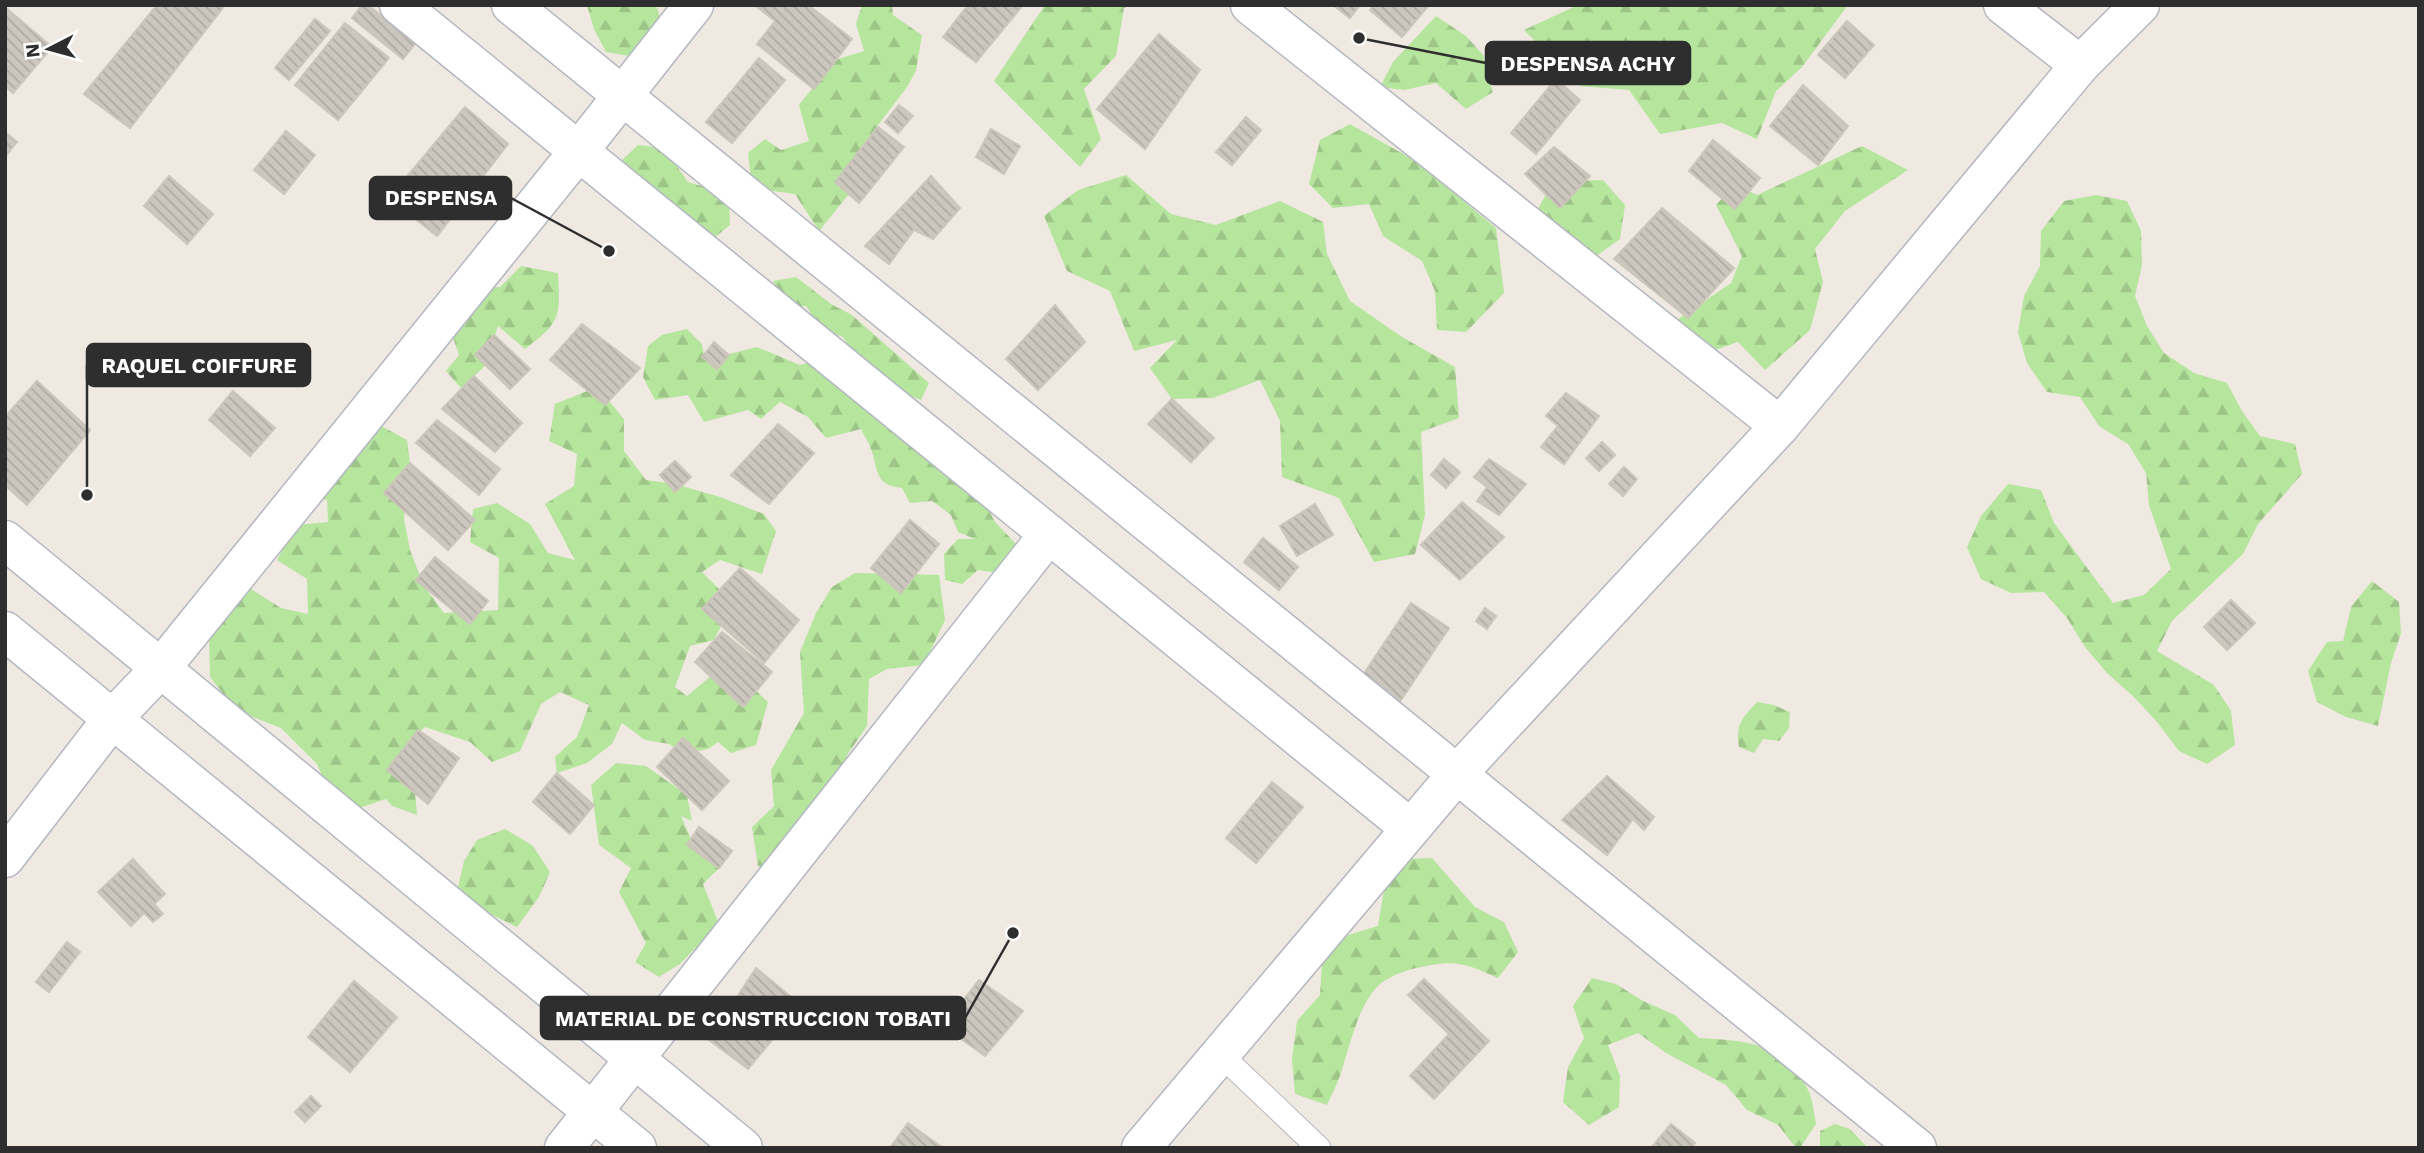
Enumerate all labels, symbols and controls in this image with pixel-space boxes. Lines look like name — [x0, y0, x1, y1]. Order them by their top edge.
north arrow — [14, 14, 84, 84]
callout: DESPENSA ACHY — [1486, 42, 1690, 84]
text: N — [20, 43, 45, 59]
text: DESPENSA ACHY — [1501, 51, 1676, 76]
callout: DESPENSA — [370, 177, 511, 219]
text: DESPENSA — [385, 185, 498, 210]
callout: RAQUEL COIFFURE — [87, 344, 310, 386]
text: RAQUEL COIFFURE — [102, 353, 296, 378]
callout: MATERIAL DE CONSTRUCCION TOBATI — [541, 997, 965, 1039]
text: MATERIAL DE CONSTRUCCION TOBATI — [555, 1006, 951, 1031]

